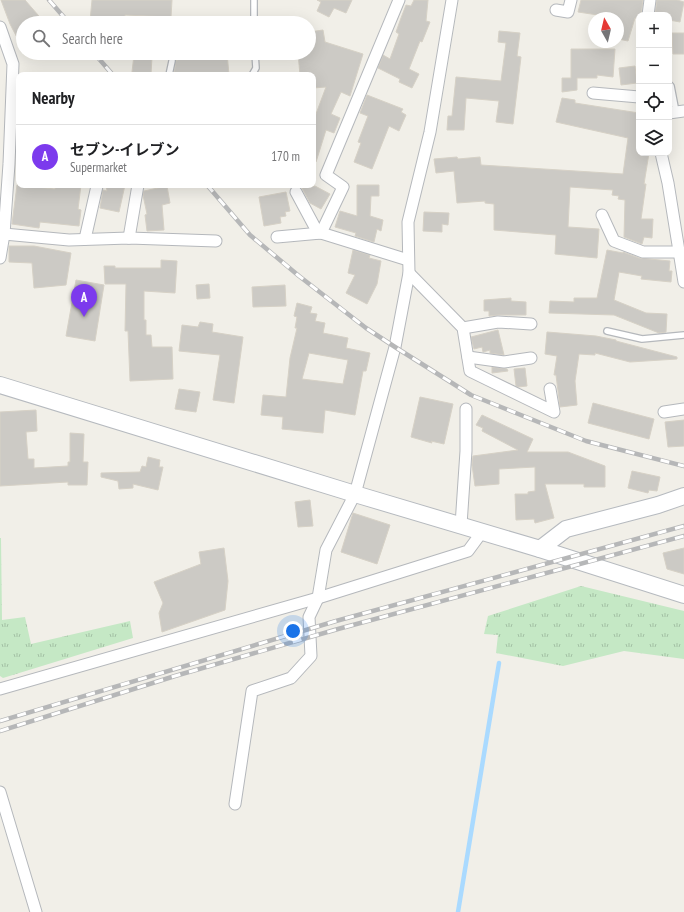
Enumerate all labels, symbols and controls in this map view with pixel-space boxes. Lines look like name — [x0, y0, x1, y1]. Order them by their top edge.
north arrow — [588, 12, 624, 48]
map controls — [636, 12, 672, 156]
button: + — [636, 12, 672, 48]
search box — [16, 16, 316, 60]
icon: search — [30, 27, 52, 49]
text: Search here — [62, 29, 123, 48]
button: − — [636, 48, 672, 84]
button: locate — [636, 84, 672, 120]
text: Nearby — [32, 87, 75, 109]
button: layers — [636, 120, 672, 156]
text: セブン-イレブン — [70, 140, 179, 159]
text: A — [42, 148, 48, 165]
text: 170 m — [271, 148, 300, 165]
text: Supermarket — [70, 159, 127, 176]
pin: A — [71, 284, 97, 317]
your location — [283, 621, 303, 641]

